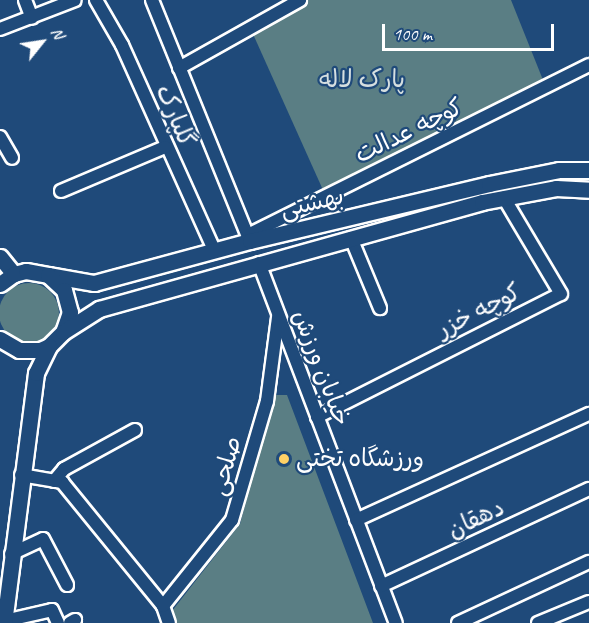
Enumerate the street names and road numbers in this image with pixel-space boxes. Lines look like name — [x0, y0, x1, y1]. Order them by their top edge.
street label: گلپارک — [149, 81, 201, 151]
street label: کوچه عدالت — [350, 93, 468, 169]
street label: بهشتی — [277, 182, 347, 224]
street label: کوچه خزر — [432, 278, 526, 344]
street label: خیابان ورزش — [286, 306, 356, 430]
street label: صلحی — [204, 433, 248, 499]
street label: دهقان — [443, 493, 509, 545]

